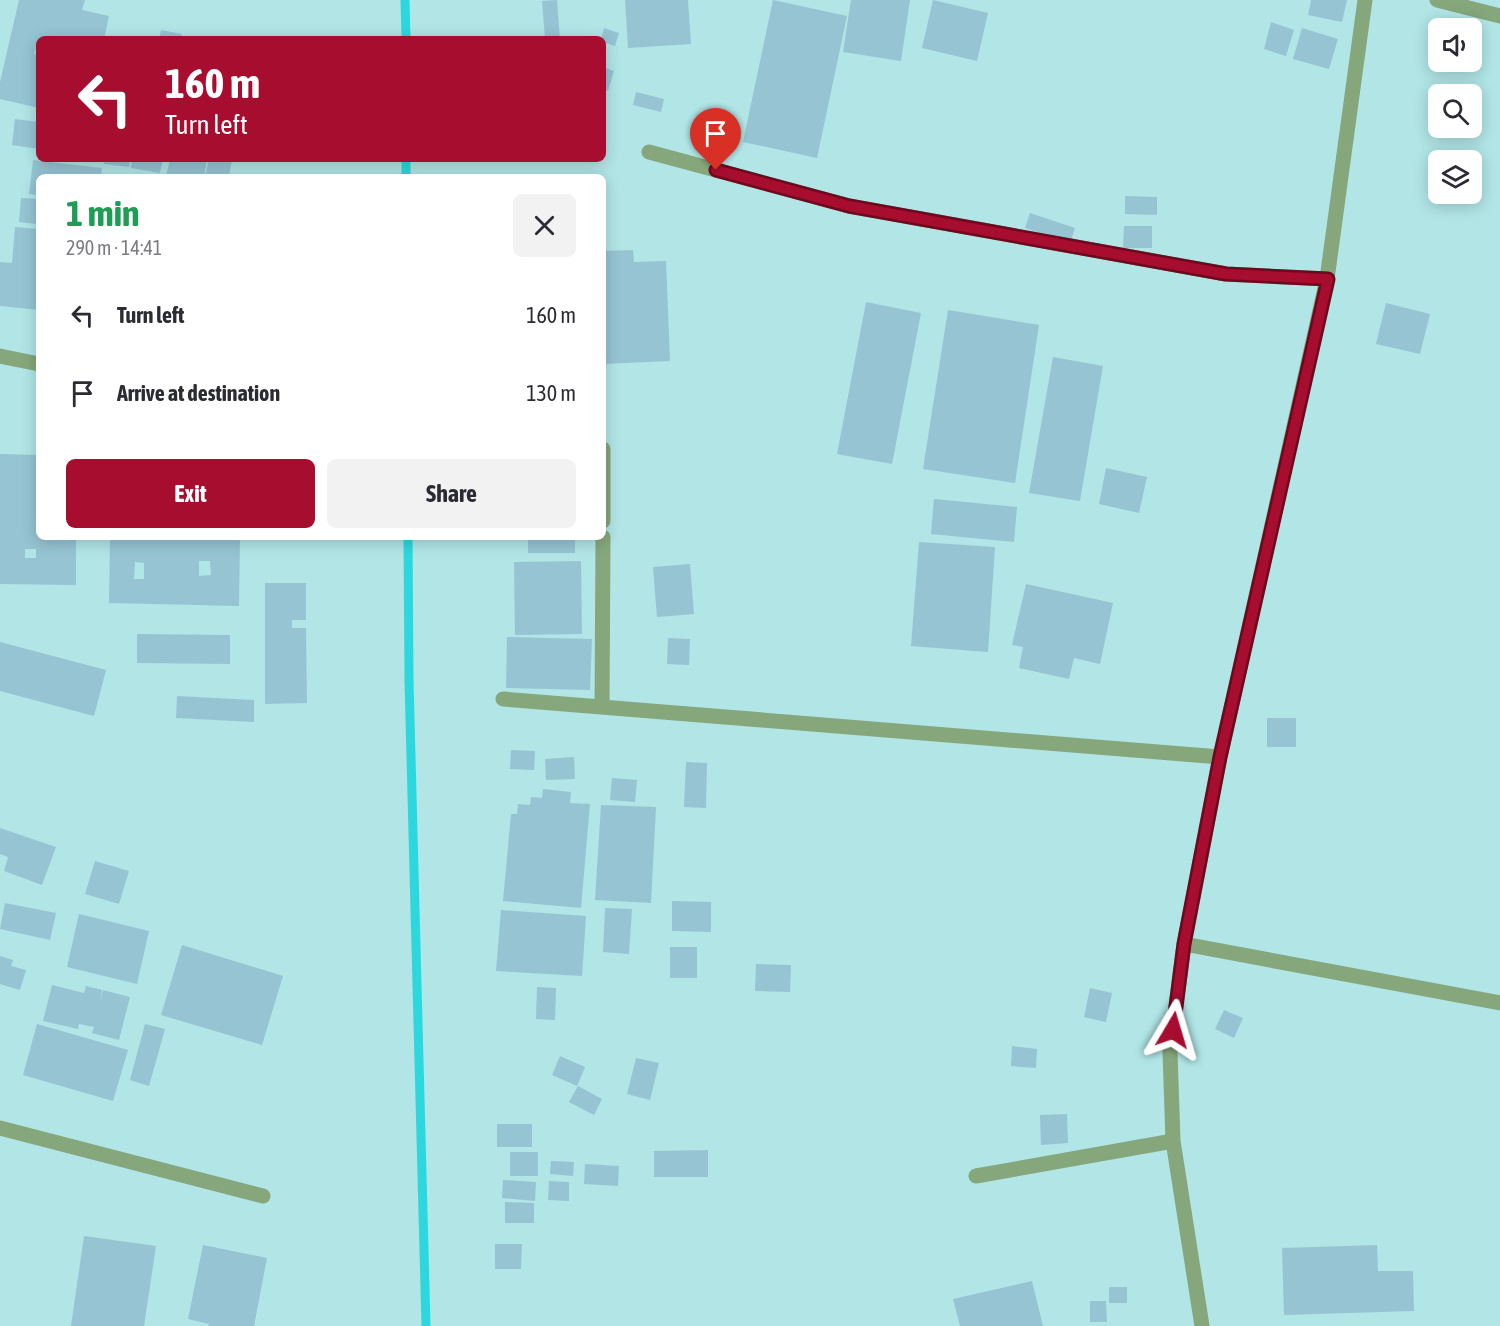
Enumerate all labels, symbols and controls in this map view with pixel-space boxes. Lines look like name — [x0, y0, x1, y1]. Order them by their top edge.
map controls — [1428, 18, 1482, 204]
button: sound — [1428, 18, 1482, 72]
text: 160 m — [165, 59, 260, 107]
icon: left — [66, 60, 144, 138]
button: search — [1428, 84, 1482, 138]
pin — [690, 108, 741, 170]
text: Turn left — [165, 109, 248, 140]
icon: arrive — [699, 117, 732, 150]
button: layers — [1428, 150, 1482, 204]
text: 1 min — [66, 192, 140, 234]
button: close — [513, 194, 576, 257]
text: 290 m · 14:41 — [66, 236, 162, 259]
icon: left — [66, 299, 99, 332]
text: Turn left — [117, 302, 184, 328]
text: 160 m — [526, 302, 576, 328]
icon: arrive — [66, 377, 99, 410]
text: Arrive at destination — [117, 380, 280, 406]
text: 130 m — [526, 380, 576, 406]
button: Exit — [66, 459, 315, 528]
button: Share — [327, 459, 576, 528]
position arrow — [1141, 998, 1205, 1062]

